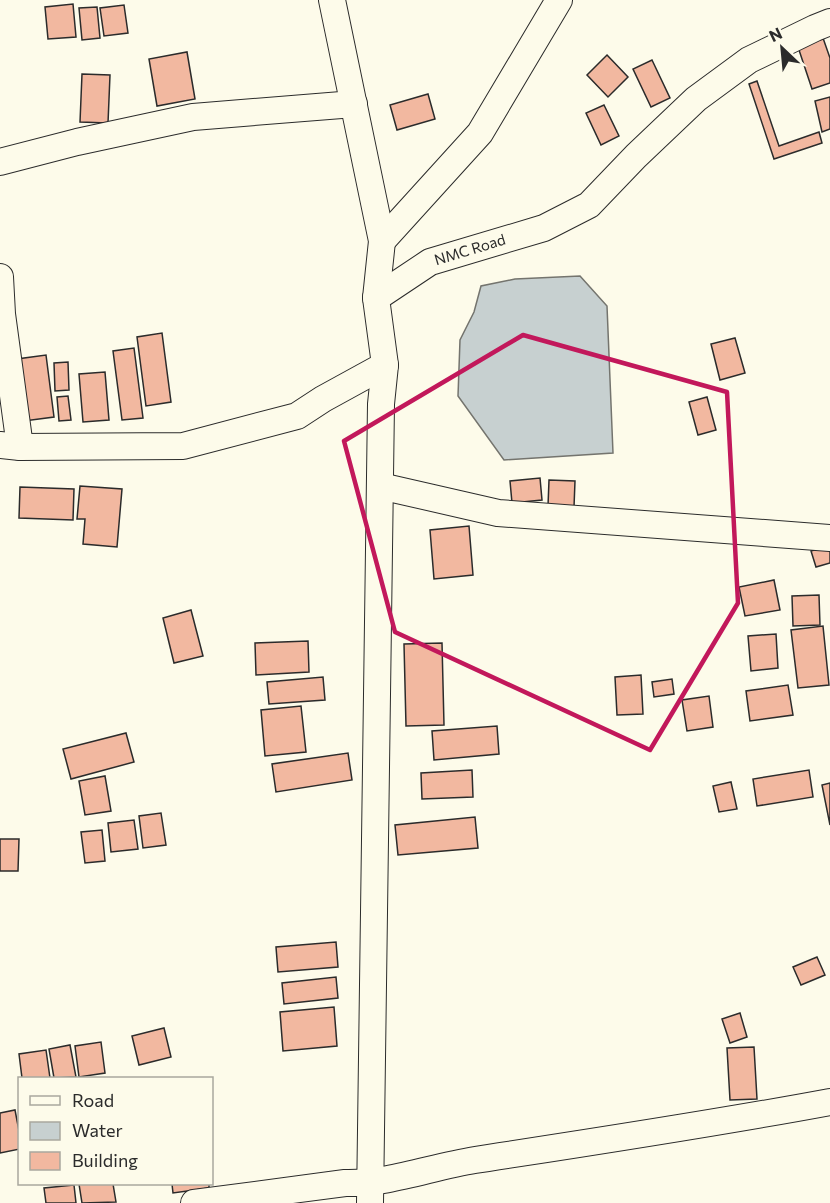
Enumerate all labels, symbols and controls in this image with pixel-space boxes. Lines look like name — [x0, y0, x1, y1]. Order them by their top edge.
north arrow — [752, 18, 812, 78]
text: N — [766, 23, 785, 45]
street label: NMC Road — [432, 230, 508, 268]
legend — [18, 1077, 213, 1185]
text: Road — [72, 1089, 114, 1111]
text: Water — [72, 1119, 123, 1141]
text: Building — [72, 1149, 138, 1171]

